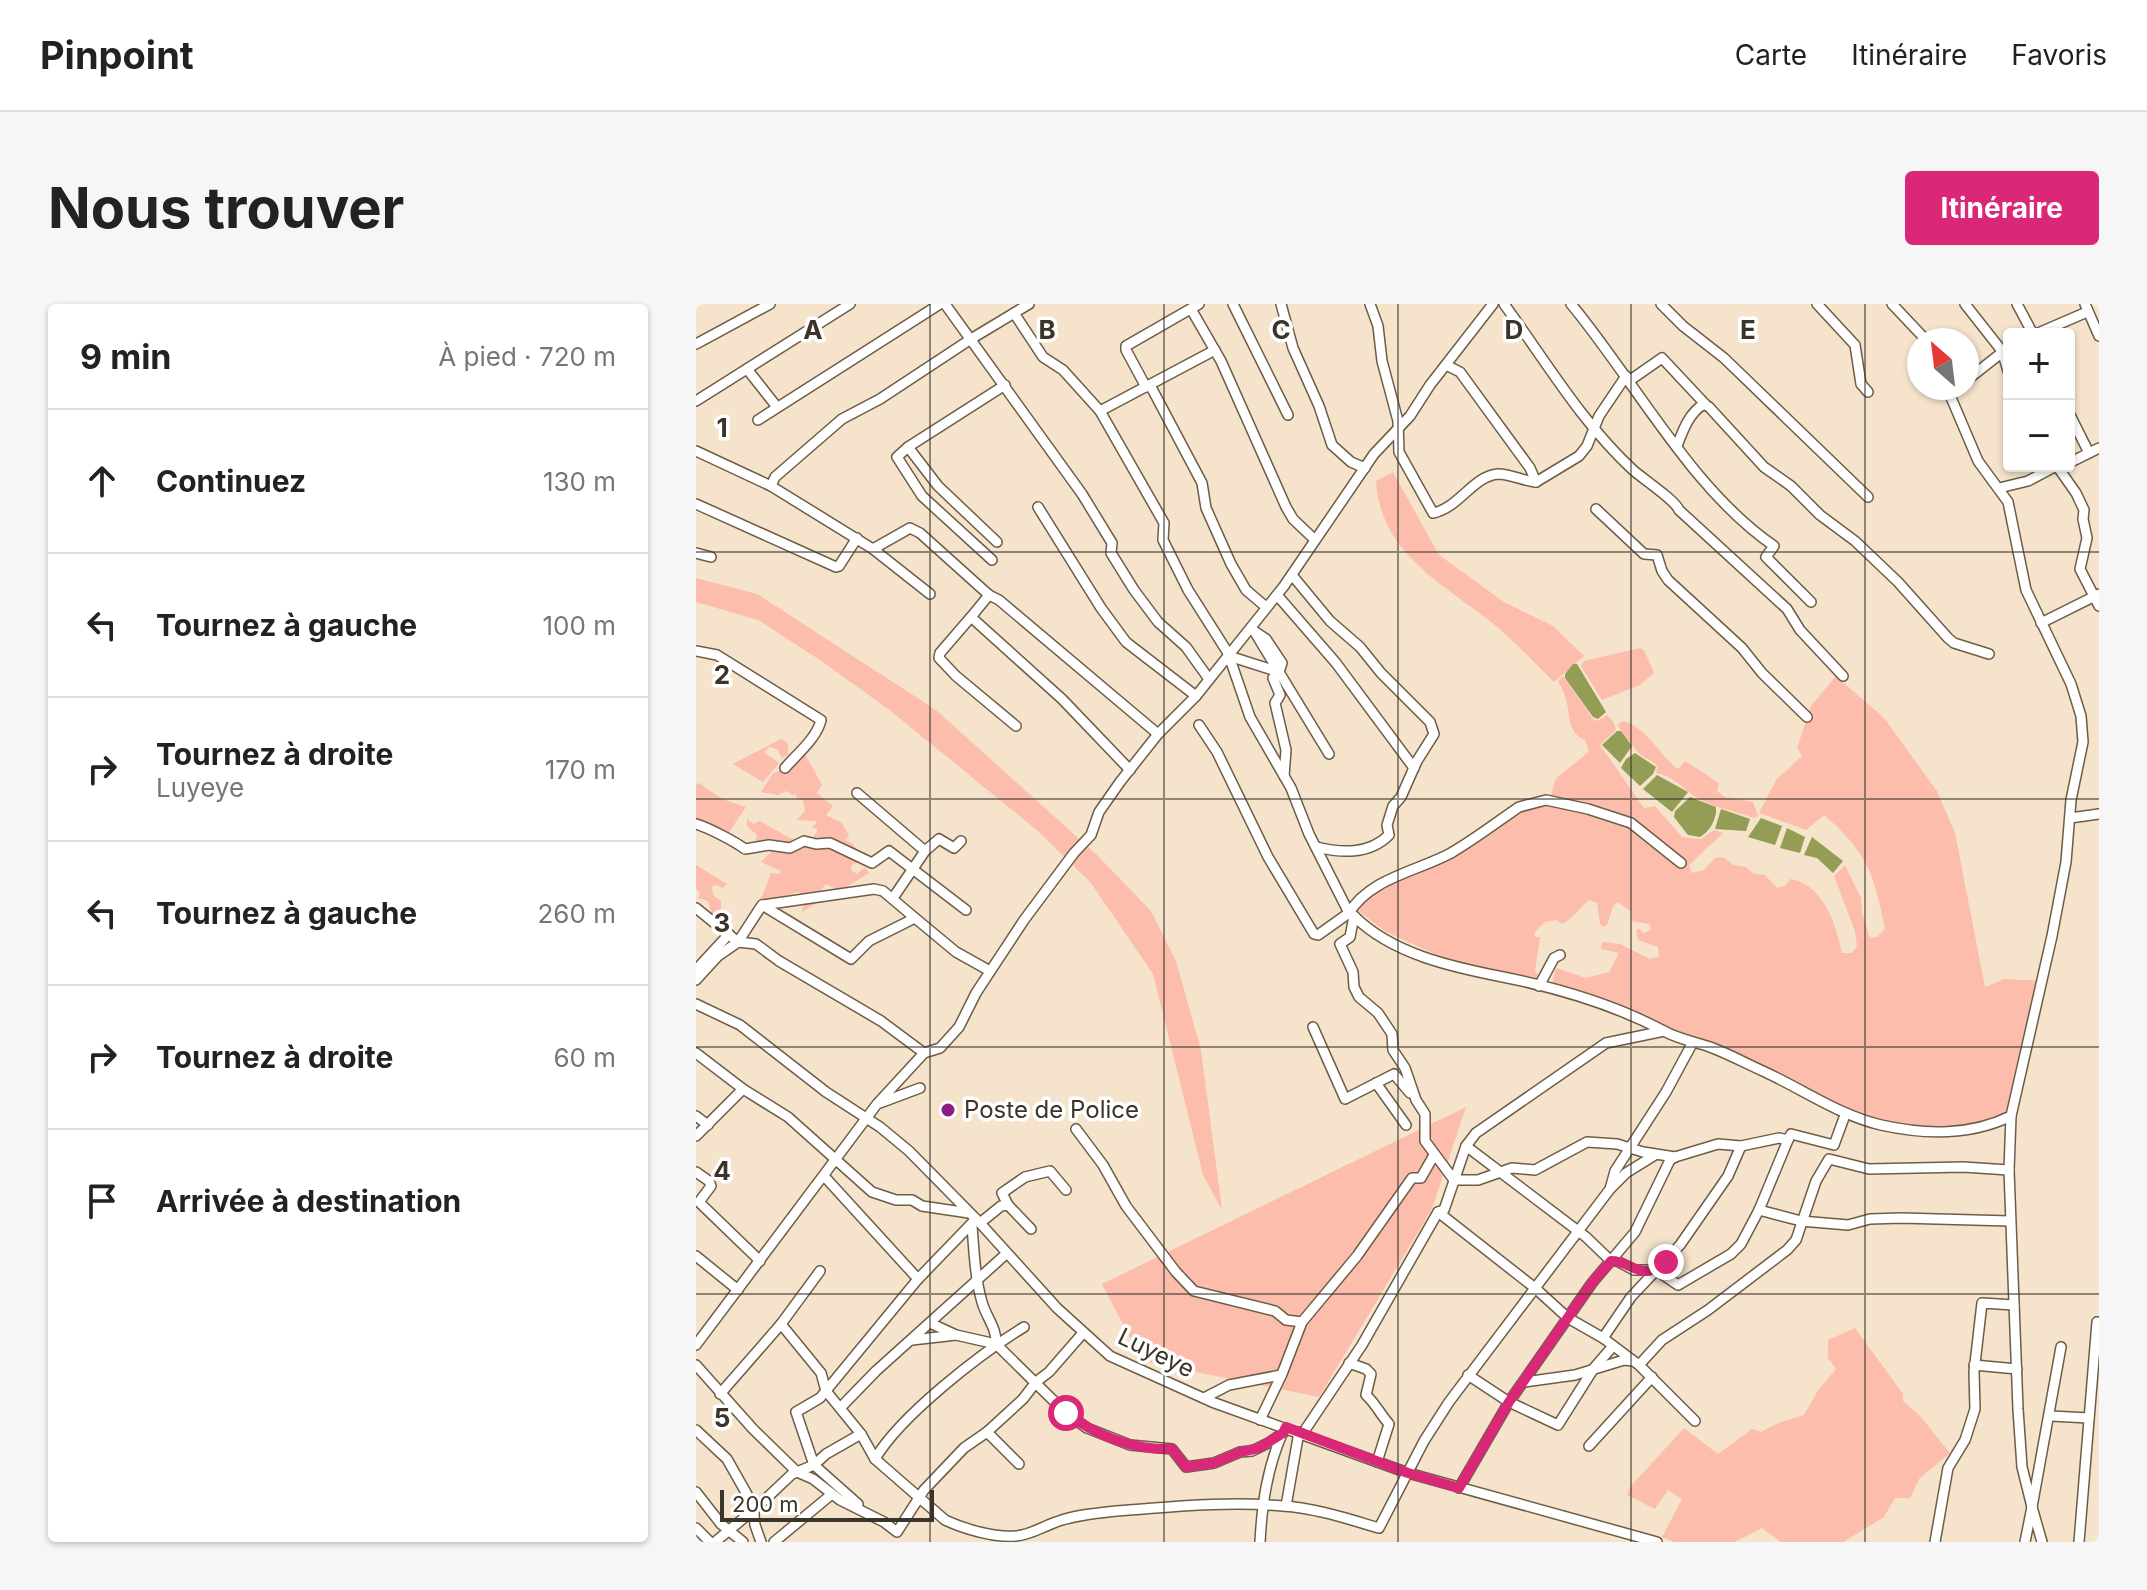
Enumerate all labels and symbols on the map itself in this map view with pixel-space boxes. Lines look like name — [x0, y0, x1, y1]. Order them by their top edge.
text: A — [803, 314, 823, 345]
text: B — [1038, 314, 1056, 345]
text: C — [1271, 314, 1291, 345]
text: D — [1505, 314, 1523, 345]
text: E — [1740, 314, 1756, 345]
north arrow — [1907, 328, 1979, 400]
text: 1 — [716, 412, 728, 443]
text: 2 — [714, 659, 730, 690]
text: 3 — [714, 907, 730, 938]
place label: Poste de Police — [964, 1095, 1139, 1124]
marker: Poste de Police — [939, 1101, 957, 1119]
text: 4 — [713, 1155, 731, 1186]
route end — [1648, 1244, 1684, 1280]
street label: Luyeye — [1113, 1322, 1199, 1383]
route start — [1048, 1395, 1084, 1431]
text: 5 — [714, 1402, 730, 1433]
scale bar — [720, 1486, 934, 1522]

